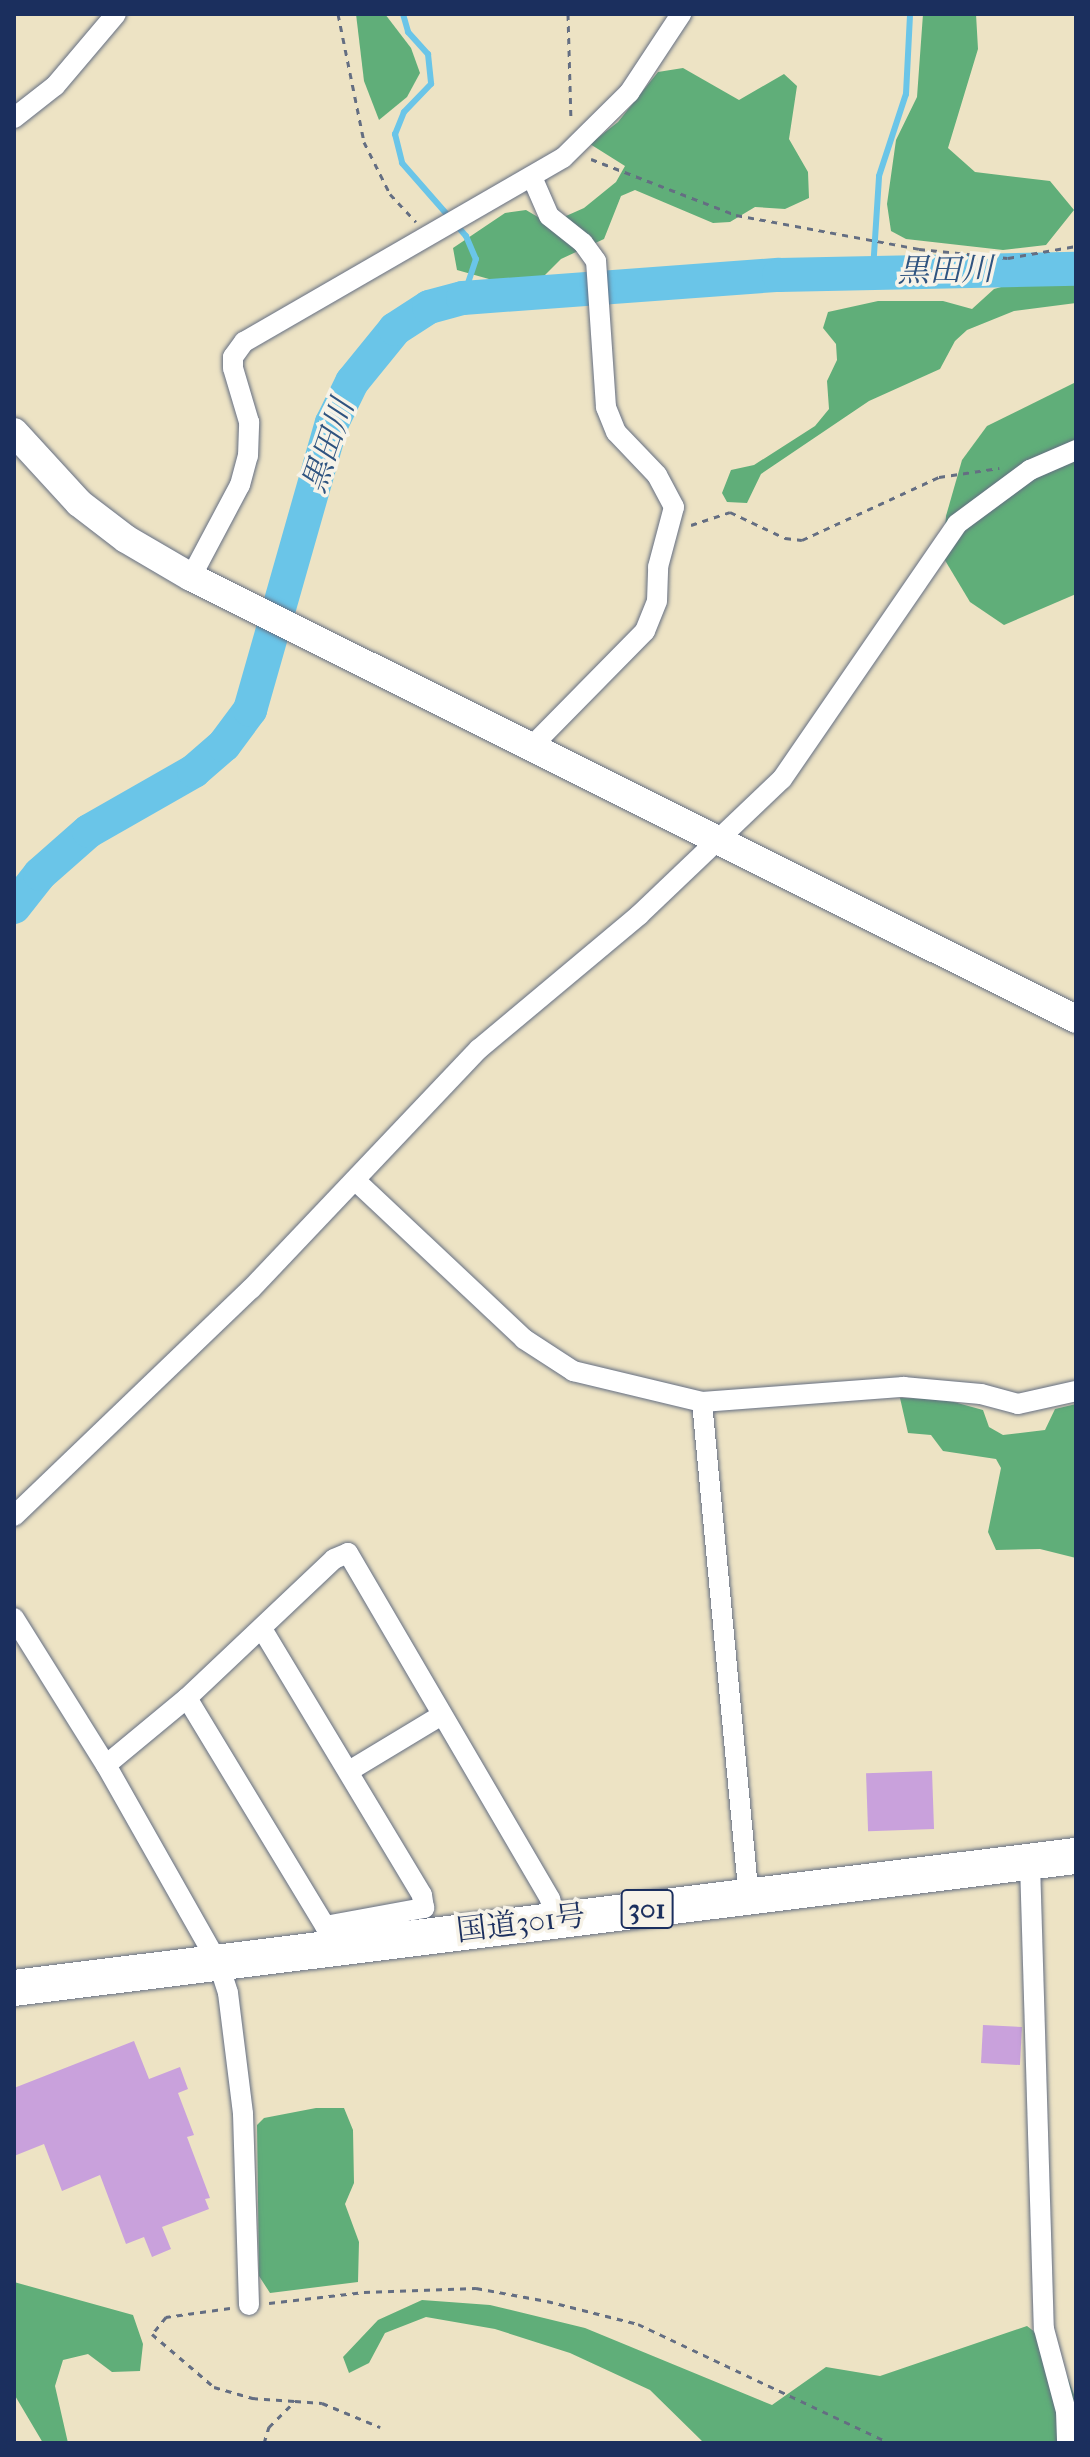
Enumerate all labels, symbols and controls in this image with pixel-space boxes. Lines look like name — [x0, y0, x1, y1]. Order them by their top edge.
water label: 黒田川 — [897, 251, 993, 291]
water label: 黒田川 — [295, 394, 363, 498]
road number: 301 — [619, 1885, 675, 1933]
street label: 国道301号 — [455, 1898, 587, 1950]

